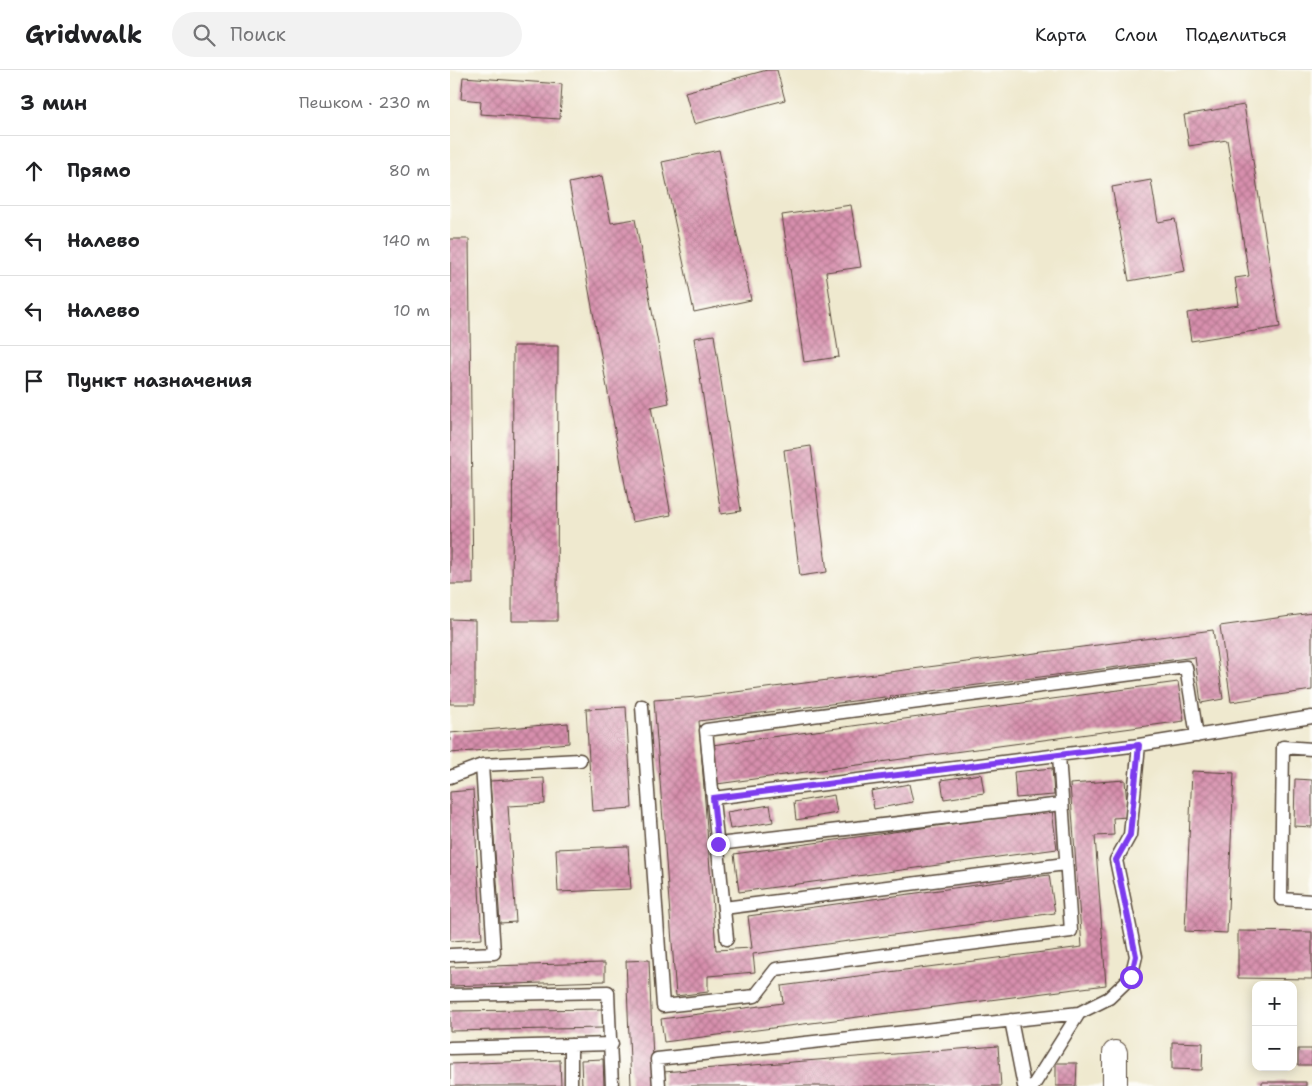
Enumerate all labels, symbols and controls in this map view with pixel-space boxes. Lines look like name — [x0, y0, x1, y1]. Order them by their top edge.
search box — [172, 12, 522, 57]
text: Gridwalk — [25, 19, 142, 51]
icon: search — [190, 21, 218, 49]
text: Поиск — [230, 22, 286, 47]
text: Карта — [1035, 23, 1086, 47]
text: Слои — [1114, 23, 1158, 47]
text: Поделиться — [1186, 23, 1287, 47]
text: 3 мин — [20, 89, 87, 117]
text: Пешком · 230 m — [299, 92, 430, 113]
icon: ahead — [20, 157, 48, 185]
text: Прямо — [67, 158, 131, 183]
text: 80 m — [389, 160, 430, 181]
icon: left — [20, 227, 48, 255]
text: Налево — [67, 228, 140, 253]
text: 140 m — [383, 230, 430, 251]
icon: left — [20, 297, 48, 325]
text: Налево — [67, 298, 140, 323]
text: 10 m — [393, 300, 430, 321]
icon: arrive — [20, 367, 48, 395]
text: Пункт назначения — [67, 368, 252, 393]
route end — [707, 833, 730, 856]
route start — [1120, 966, 1143, 989]
map controls — [1252, 981, 1297, 1071]
button: + — [1252, 981, 1297, 1026]
button: − — [1252, 1026, 1297, 1071]

